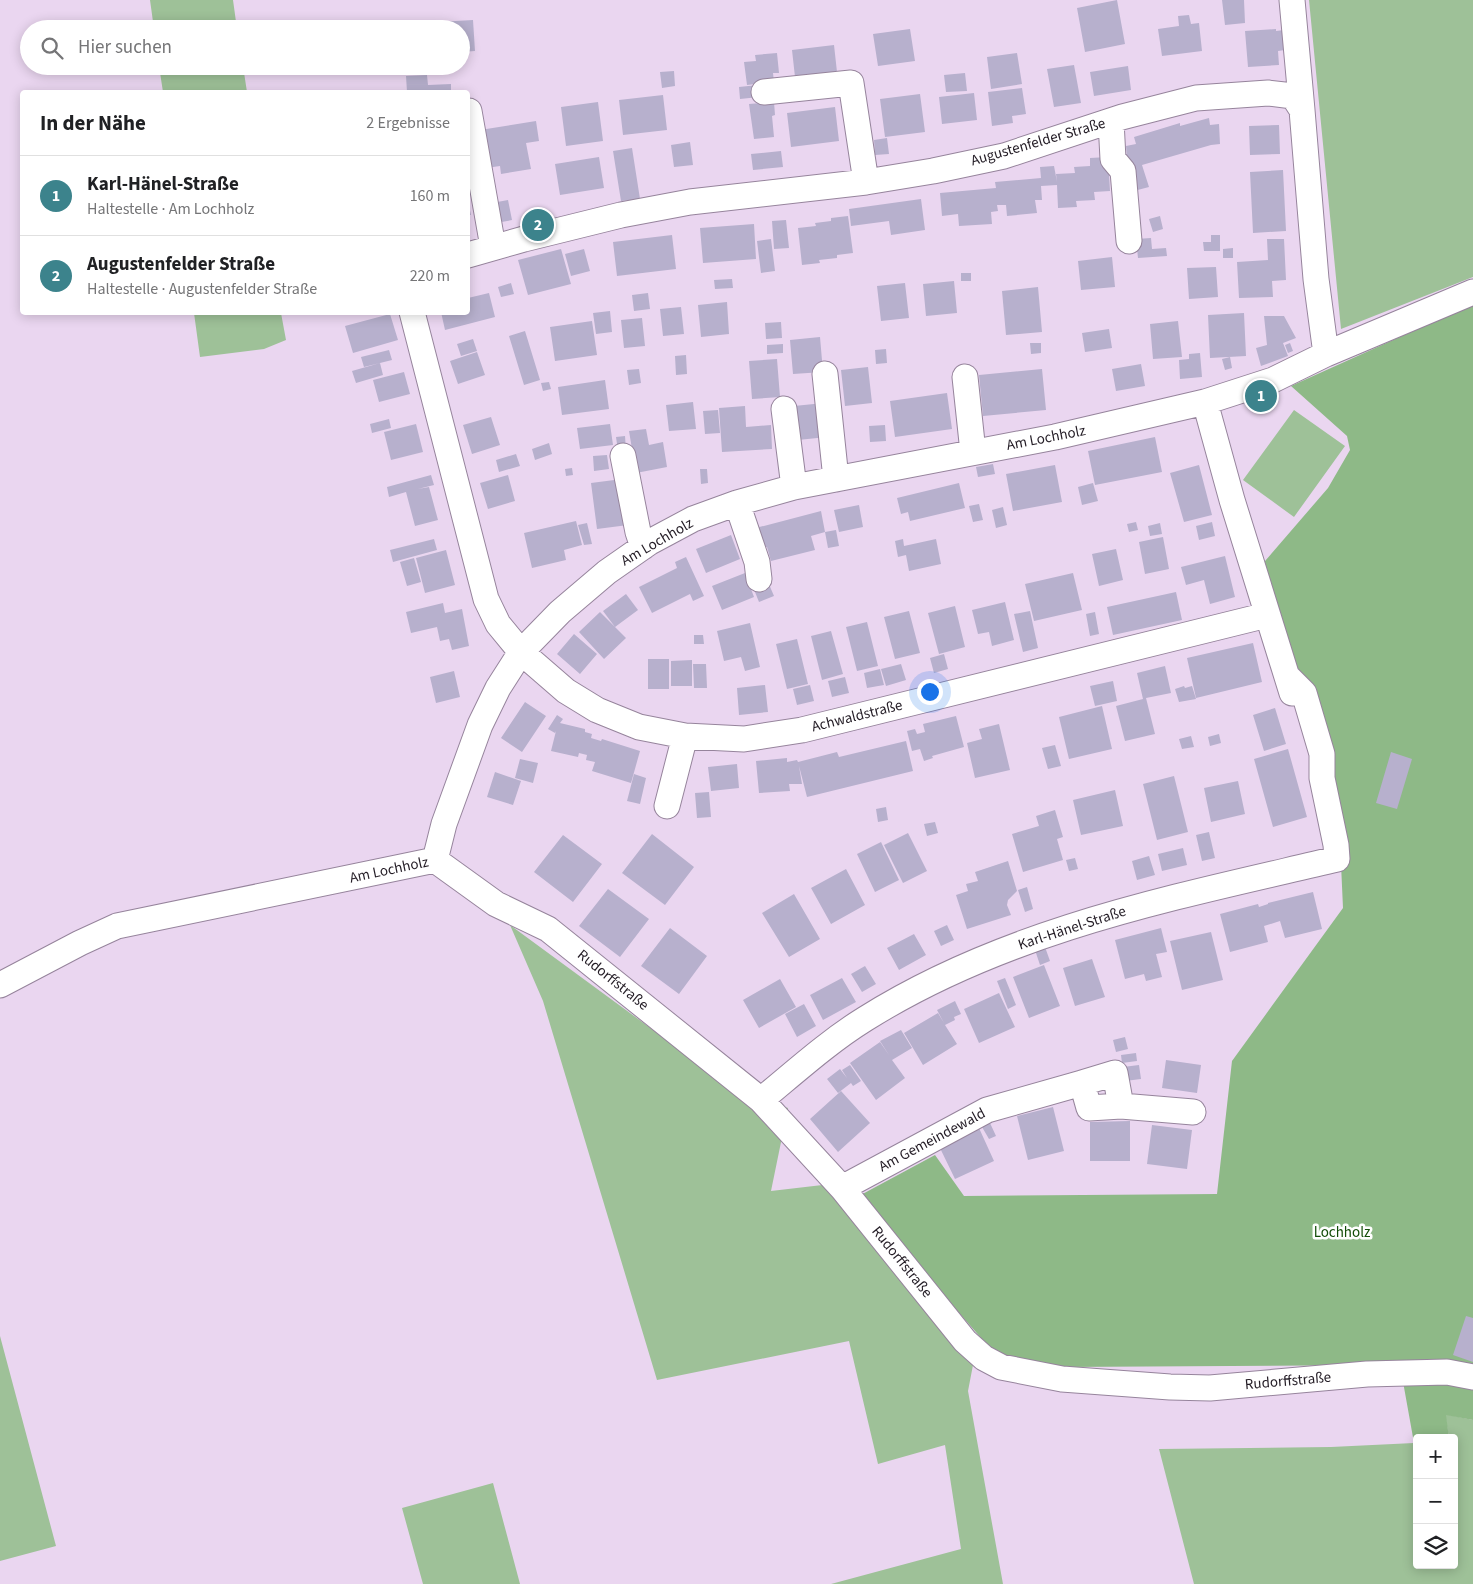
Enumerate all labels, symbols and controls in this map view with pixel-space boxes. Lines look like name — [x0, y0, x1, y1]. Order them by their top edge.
search box — [20, 20, 470, 75]
icon: search — [38, 34, 66, 62]
text: Hier suchen — [78, 34, 172, 61]
text: In der Nähe — [40, 108, 146, 138]
text: 2 Ergebnisse — [366, 112, 450, 134]
street label: Augustenfelder Straße — [968, 113, 1108, 171]
text: Karl-Hänel-Straße — [87, 171, 239, 198]
text: 1 — [52, 185, 60, 207]
text: 160 m — [410, 185, 450, 207]
text: Haltestelle · Am Lochholz — [87, 198, 254, 220]
pin: 2 — [522, 206, 554, 244]
text: Augustenfelder Straße — [87, 251, 275, 278]
text: 2 — [52, 265, 60, 287]
text: 220 m — [410, 265, 450, 287]
text: Haltestelle · Augustenfelder Straße — [87, 278, 317, 300]
pin: 1 — [1245, 377, 1277, 415]
street label: Am Lochholz — [1005, 420, 1087, 456]
street label: Am Lochholz — [617, 513, 697, 571]
your location — [917, 679, 943, 705]
street label: Achwaldstraße — [809, 695, 905, 737]
street label: Am Lochholz — [348, 851, 430, 889]
street label: Karl-Hänel-Straße — [1015, 901, 1129, 955]
street label: Rudorffstraße — [573, 945, 653, 1015]
street label: Am Gemeindewald — [875, 1103, 989, 1177]
street label: Rudorffstraße — [867, 1222, 937, 1302]
park label: Lochholz — [1314, 1222, 1370, 1243]
street label: Rudorffstraße — [1244, 1367, 1332, 1395]
map controls — [1413, 1434, 1458, 1569]
button: + — [1413, 1434, 1458, 1479]
button: − — [1413, 1479, 1458, 1524]
button: layers — [1413, 1524, 1458, 1569]

